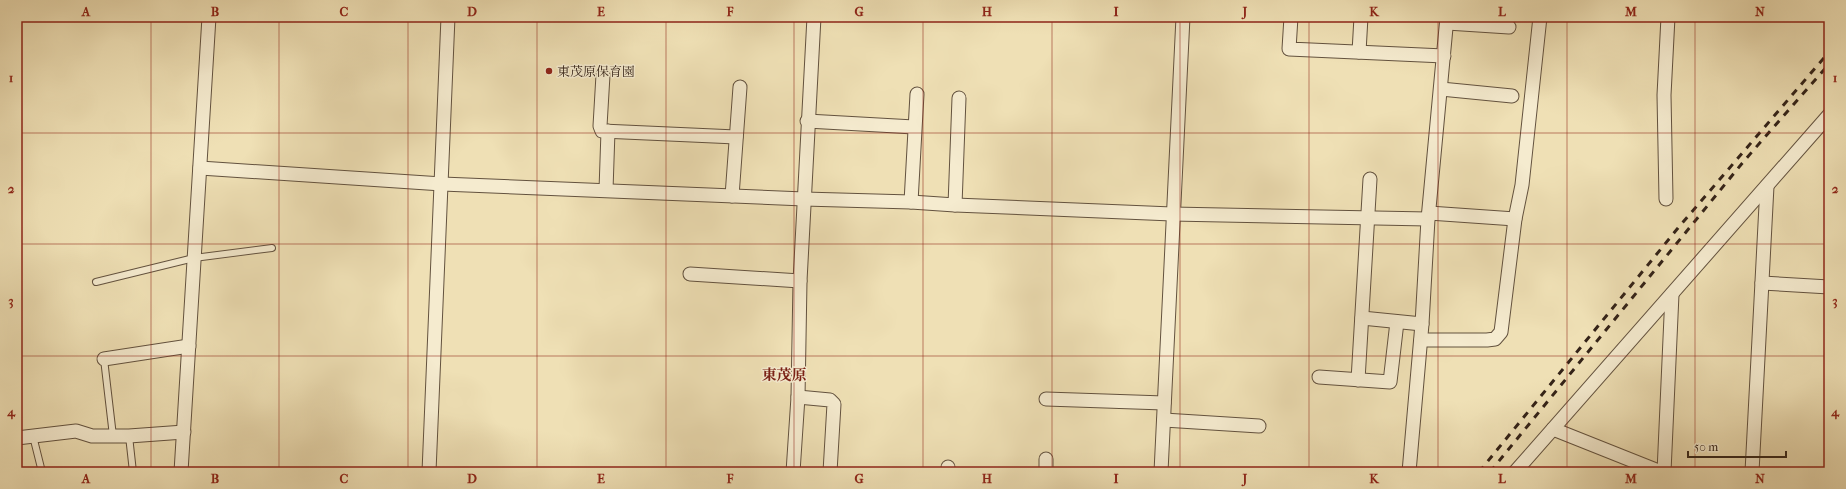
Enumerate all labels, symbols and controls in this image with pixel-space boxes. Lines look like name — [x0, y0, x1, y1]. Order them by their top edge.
text: A — [81, 4, 91, 19]
text: B — [211, 4, 220, 19]
text: C — [340, 4, 349, 19]
text: D — [467, 4, 477, 19]
text: E — [597, 4, 605, 19]
text: F — [726, 4, 734, 19]
text: G — [854, 4, 864, 19]
text: H — [982, 4, 993, 19]
text: I — [1113, 4, 1119, 19]
text: J — [1241, 4, 1248, 20]
text: K — [1369, 4, 1380, 19]
text: L — [1498, 4, 1507, 19]
text: M — [1624, 4, 1637, 19]
text: N — [1755, 4, 1765, 19]
place label: 東茂原保育園 — [557, 64, 635, 79]
marker: 東茂原保育園 — [544, 66, 554, 76]
text: 1 — [9, 70, 14, 85]
text: 1 — [1833, 70, 1838, 85]
text: 2 — [8, 181, 15, 196]
text: 2 — [1832, 181, 1839, 196]
text: 3 — [8, 293, 14, 309]
text: 3 — [1832, 293, 1838, 309]
district label: 東茂原 — [761, 366, 807, 384]
text: 4 — [6, 404, 16, 420]
text: 4 — [1830, 404, 1840, 420]
scale bar — [1688, 433, 1786, 459]
text: 50 m — [1694, 440, 1718, 454]
text: A — [81, 471, 91, 486]
text: B — [211, 471, 220, 486]
text: C — [340, 471, 349, 486]
text: D — [467, 471, 477, 486]
text: E — [597, 471, 605, 486]
text: F — [726, 471, 734, 486]
text: G — [854, 471, 864, 486]
text: H — [982, 471, 993, 486]
text: I — [1113, 471, 1119, 486]
text: J — [1241, 471, 1248, 487]
text: K — [1369, 471, 1380, 486]
text: L — [1498, 471, 1507, 486]
text: M — [1624, 471, 1637, 486]
text: N — [1755, 471, 1765, 486]

